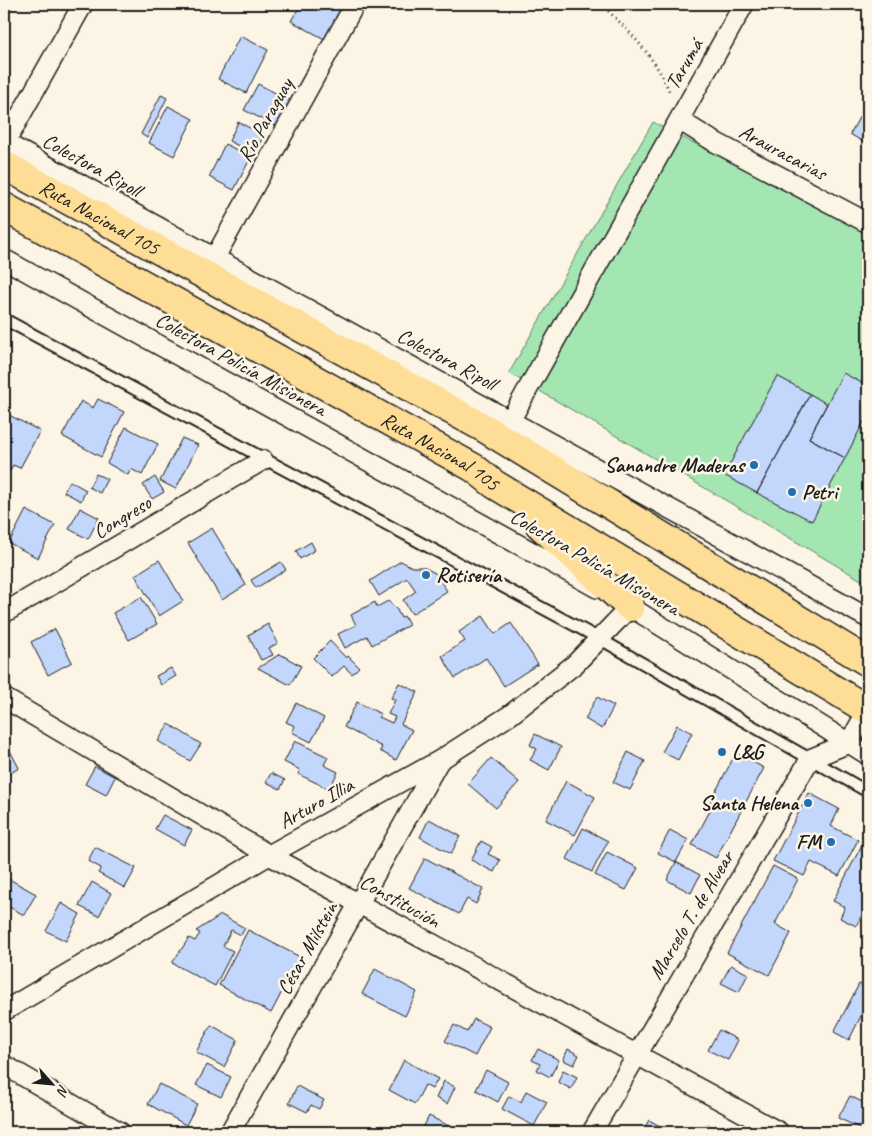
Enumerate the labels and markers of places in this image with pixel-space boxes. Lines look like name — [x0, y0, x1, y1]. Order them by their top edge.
place label: Sanandre Maderas — [605, 452, 747, 478]
marker: Sanandre Maderas — [748, 459, 760, 471]
place label: Petri — [802, 479, 840, 505]
marker: Petri — [786, 486, 798, 498]
place label: Rotisería — [436, 562, 503, 588]
marker: Rotisería — [420, 569, 432, 581]
place label: L&G — [732, 739, 766, 765]
marker: L&G — [716, 746, 728, 758]
place label: Santa Helena — [700, 790, 799, 816]
marker: Santa Helena — [802, 797, 814, 809]
place label: FM — [796, 829, 823, 855]
marker: FM — [825, 836, 837, 848]

